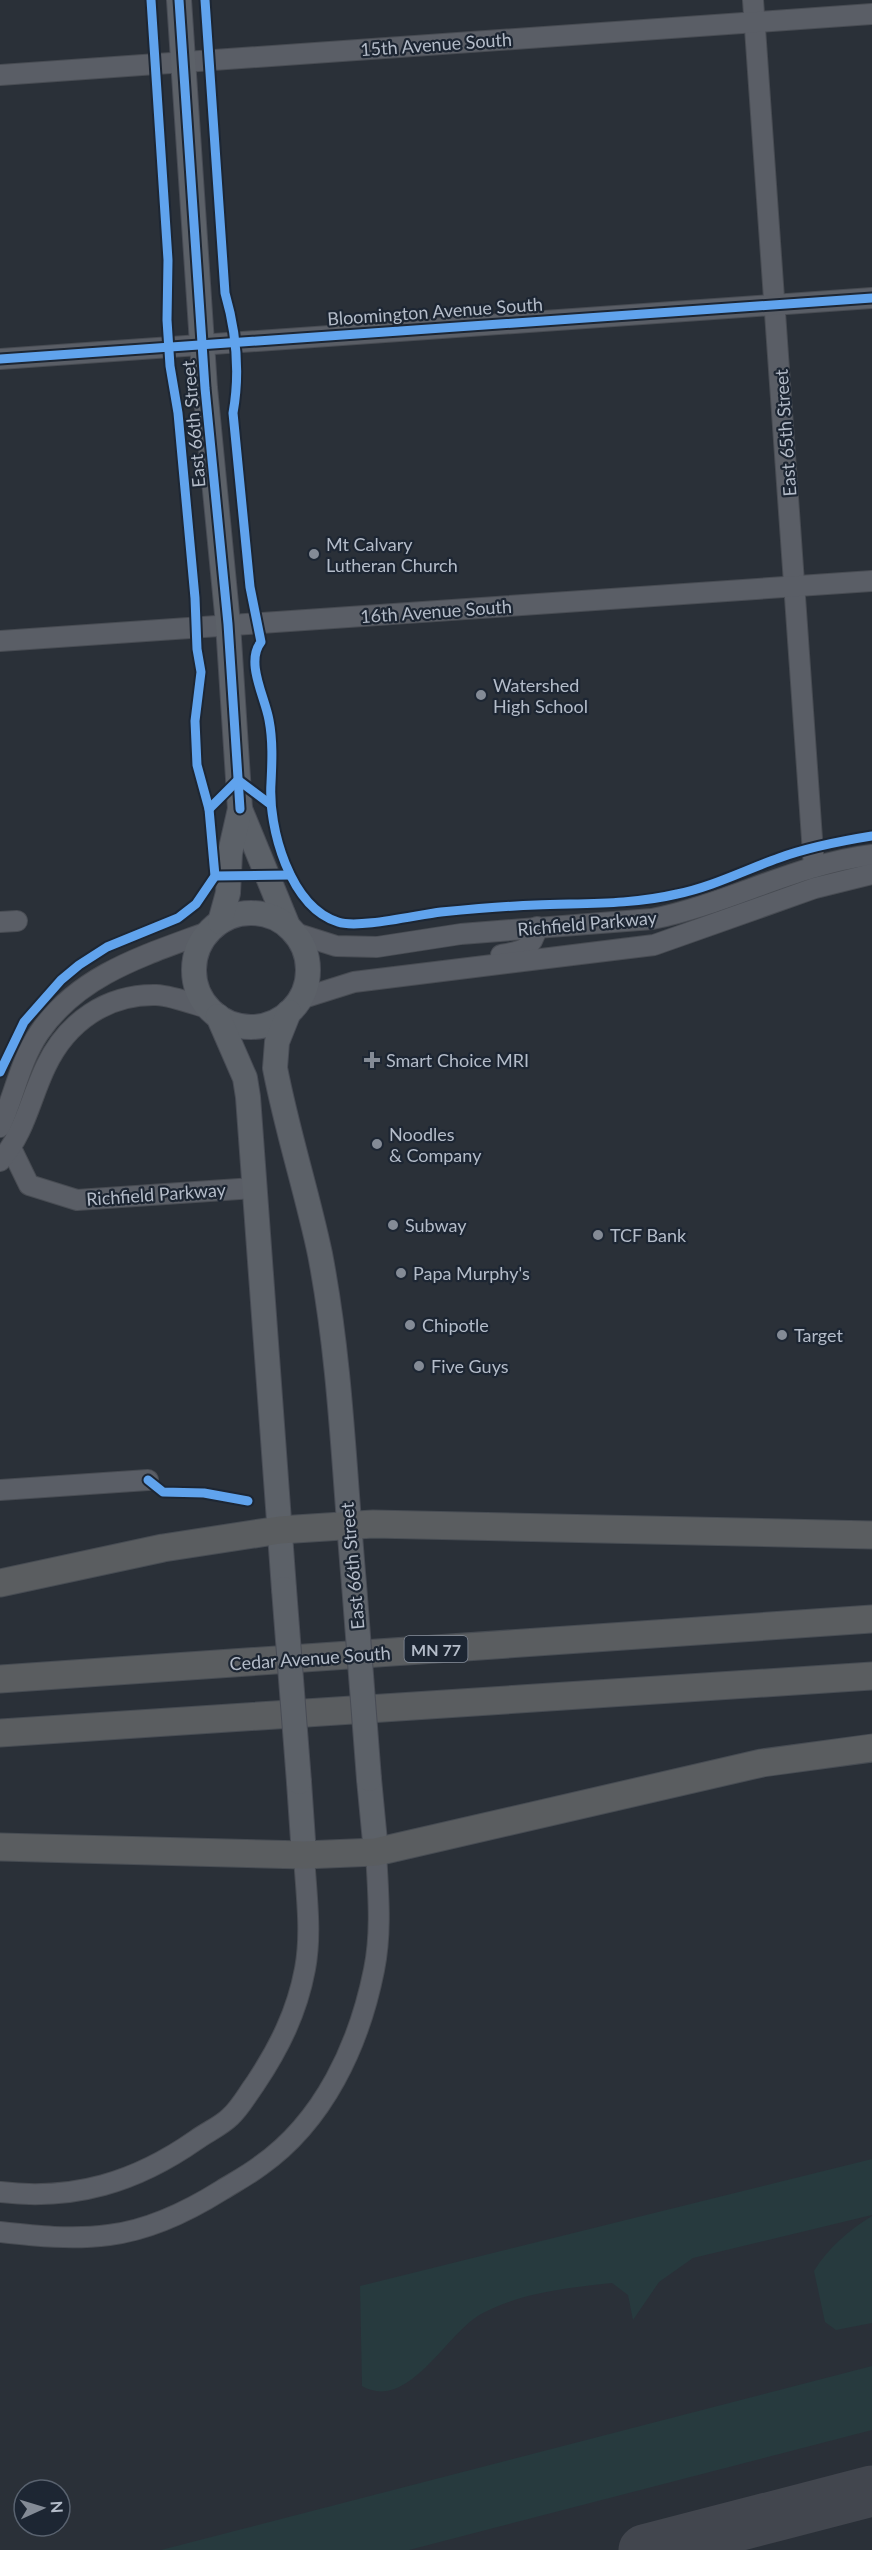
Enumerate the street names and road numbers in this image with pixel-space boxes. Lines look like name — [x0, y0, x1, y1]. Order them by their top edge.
street label: 15th Avenue South — [359, 28, 513, 60]
street label: Bloomington Avenue South — [327, 292, 543, 330]
street label: East 66th Street — [176, 359, 210, 488]
street label: East 65th Street — [770, 368, 800, 497]
street label: 16th Avenue South — [359, 595, 513, 627]
street label: Richfield Parkway — [516, 906, 658, 940]
street label: Richfield Parkway — [85, 1178, 227, 1210]
street label: East 66th Street — [335, 1501, 369, 1630]
road number: MN 77 — [404, 1636, 468, 1662]
street label: Cedar Avenue South — [229, 1641, 391, 1675]

